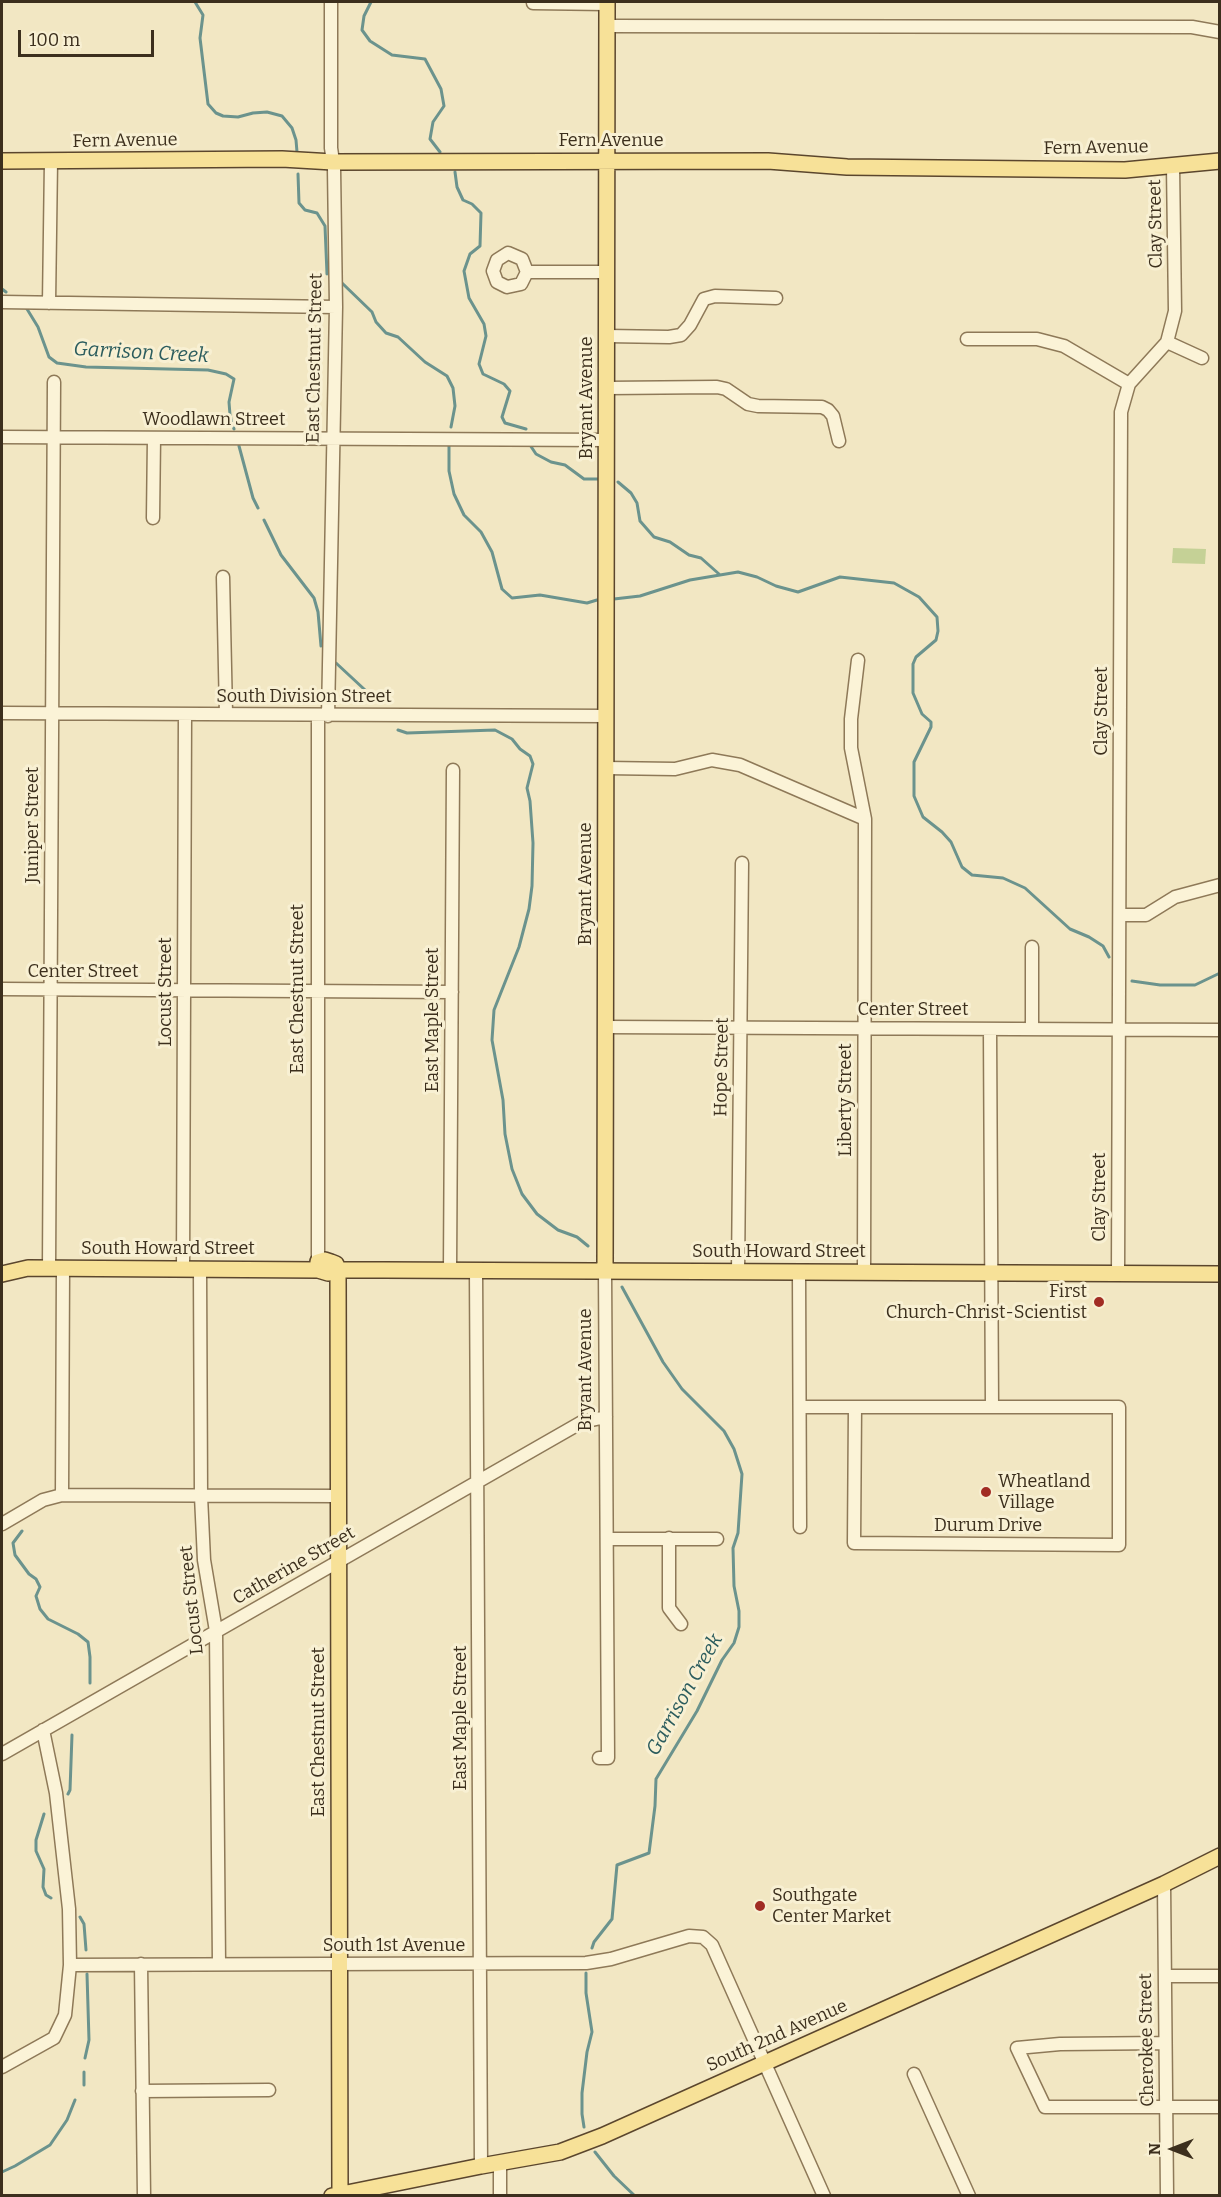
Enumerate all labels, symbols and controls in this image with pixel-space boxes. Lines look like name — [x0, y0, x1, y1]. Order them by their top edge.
scale bar — [21, 18, 158, 56]
text: 100 m — [29, 29, 80, 51]
street label: Fern Avenue — [72, 129, 178, 153]
street label: Fern Avenue — [558, 130, 664, 152]
street label: Fern Avenue — [1043, 136, 1149, 160]
street label: Clay Street — [1144, 179, 1168, 269]
street label: East Chestnut Street — [303, 273, 327, 443]
street label: Bryant Avenue — [576, 336, 598, 460]
water label: Garrison Creek — [73, 337, 209, 369]
street label: Woodlawn Street — [143, 409, 285, 431]
street label: Clay Street — [1091, 666, 1113, 756]
street label: South Division Street — [216, 686, 392, 708]
street label: Juniper Street — [22, 767, 44, 883]
street label: Bryant Avenue — [575, 822, 597, 946]
street label: East Chestnut Street — [287, 904, 309, 1074]
street label: Locust Street — [155, 937, 177, 1047]
street label: East Maple Street — [422, 947, 444, 1093]
street label: Center Street — [28, 961, 138, 983]
street label: Center Street — [858, 999, 968, 1021]
street label: Hope Street — [710, 1017, 734, 1117]
street label: Liberty Street — [835, 1043, 857, 1157]
street label: Clay Street — [1089, 1152, 1111, 1242]
street label: South Howard Street — [81, 1238, 255, 1260]
street label: South Howard Street — [692, 1241, 866, 1263]
place label: First Church-Christ-Scientist — [886, 1281, 1087, 1324]
marker: First Church-Christ-Scientist — [1092, 1295, 1106, 1309]
street label: Bryant Avenue — [575, 1308, 597, 1432]
place label: Wheatland Village — [998, 1471, 1090, 1514]
marker: Wheatland Village — [979, 1485, 993, 1499]
street label: Durum Drive — [934, 1515, 1042, 1537]
street label: Catherine Street — [229, 1522, 359, 1610]
street label: Locust Street — [176, 1544, 208, 1656]
water label: Garrison Creek — [642, 1630, 728, 1760]
street label: East Maple Street — [450, 1645, 472, 1791]
street label: East Chestnut Street — [308, 1647, 330, 1817]
place label: Southgate Center Market — [772, 1885, 891, 1928]
marker: Southgate Center Market — [753, 1899, 767, 1913]
street label: South 1st Avenue — [323, 1935, 465, 1957]
street label: Cherokee Street — [1135, 1973, 1159, 2107]
street label: South 2nd Avenue — [703, 1995, 851, 2077]
north arrow — [1143, 2119, 1203, 2179]
text: N — [1145, 2143, 1164, 2155]

